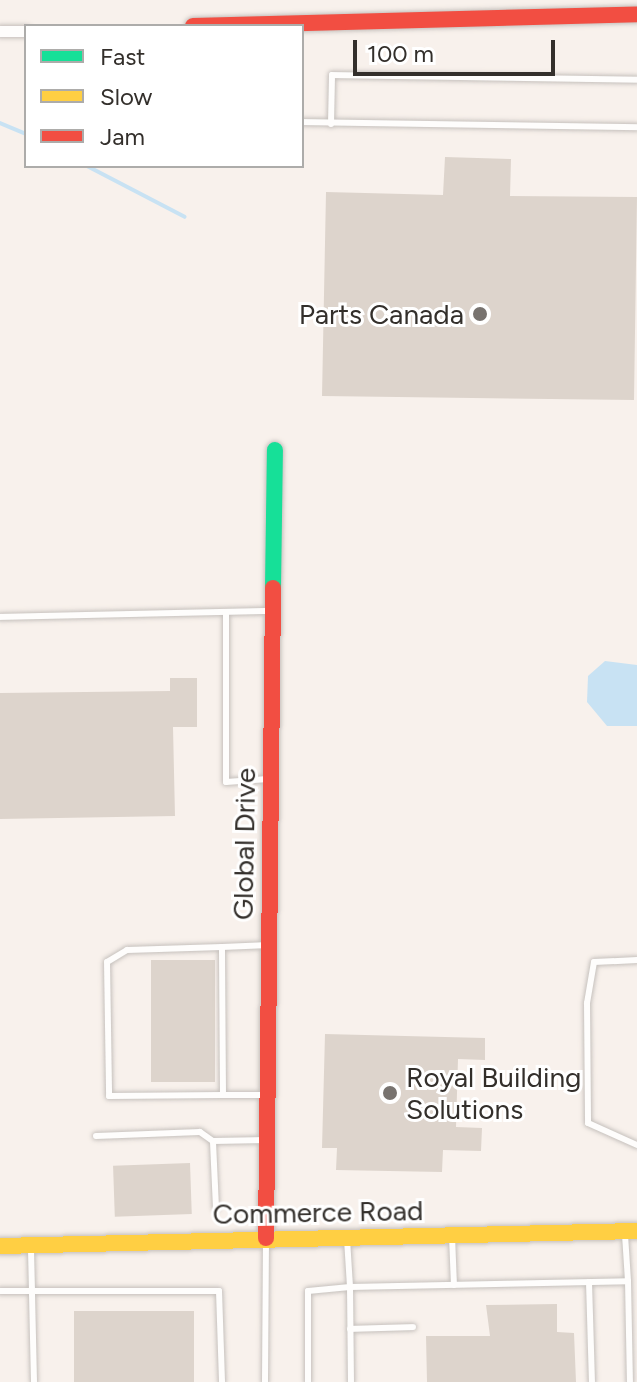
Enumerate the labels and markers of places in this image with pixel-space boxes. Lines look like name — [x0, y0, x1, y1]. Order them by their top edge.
place label: Parts Canada — [299, 297, 464, 331]
marker: Parts Canada — [471, 305, 489, 323]
place label: Royal Building Solutions — [406, 1060, 582, 1126]
marker: Royal Building Solutions — [381, 1084, 399, 1102]

